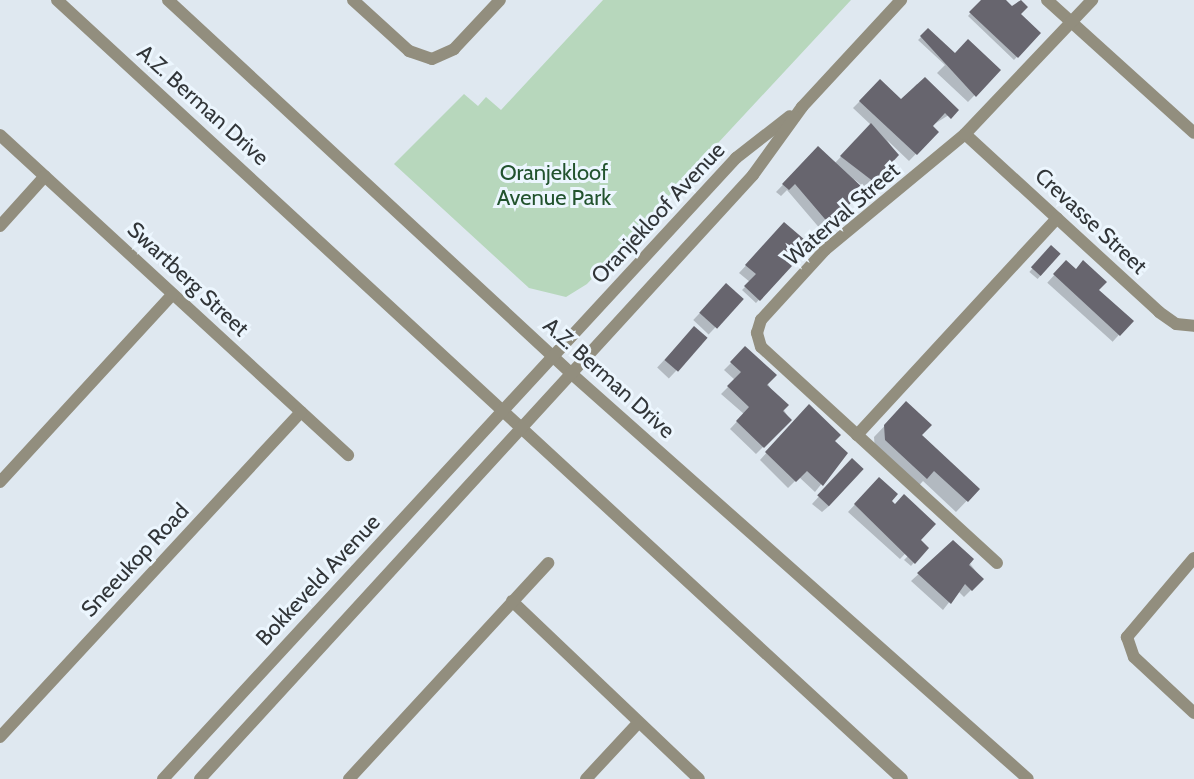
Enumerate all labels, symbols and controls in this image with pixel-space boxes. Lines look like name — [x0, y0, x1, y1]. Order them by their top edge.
street label: A.Z. Berman Drive — [132, 39, 274, 171]
street label: Oranjekloof Avenue — [586, 137, 730, 289]
street label: Waterval Street — [779, 157, 905, 271]
park label: Oranjekloof Avenue Park — [497, 159, 611, 210]
street label: Crevasse Street — [1030, 162, 1152, 280]
street label: Swartberg Street — [122, 216, 254, 342]
street label: A.Z. Berman Drive — [538, 312, 680, 444]
street label: Sneeukop Road — [76, 498, 194, 622]
street label: Bokkeveld Avenue — [251, 509, 385, 651]

